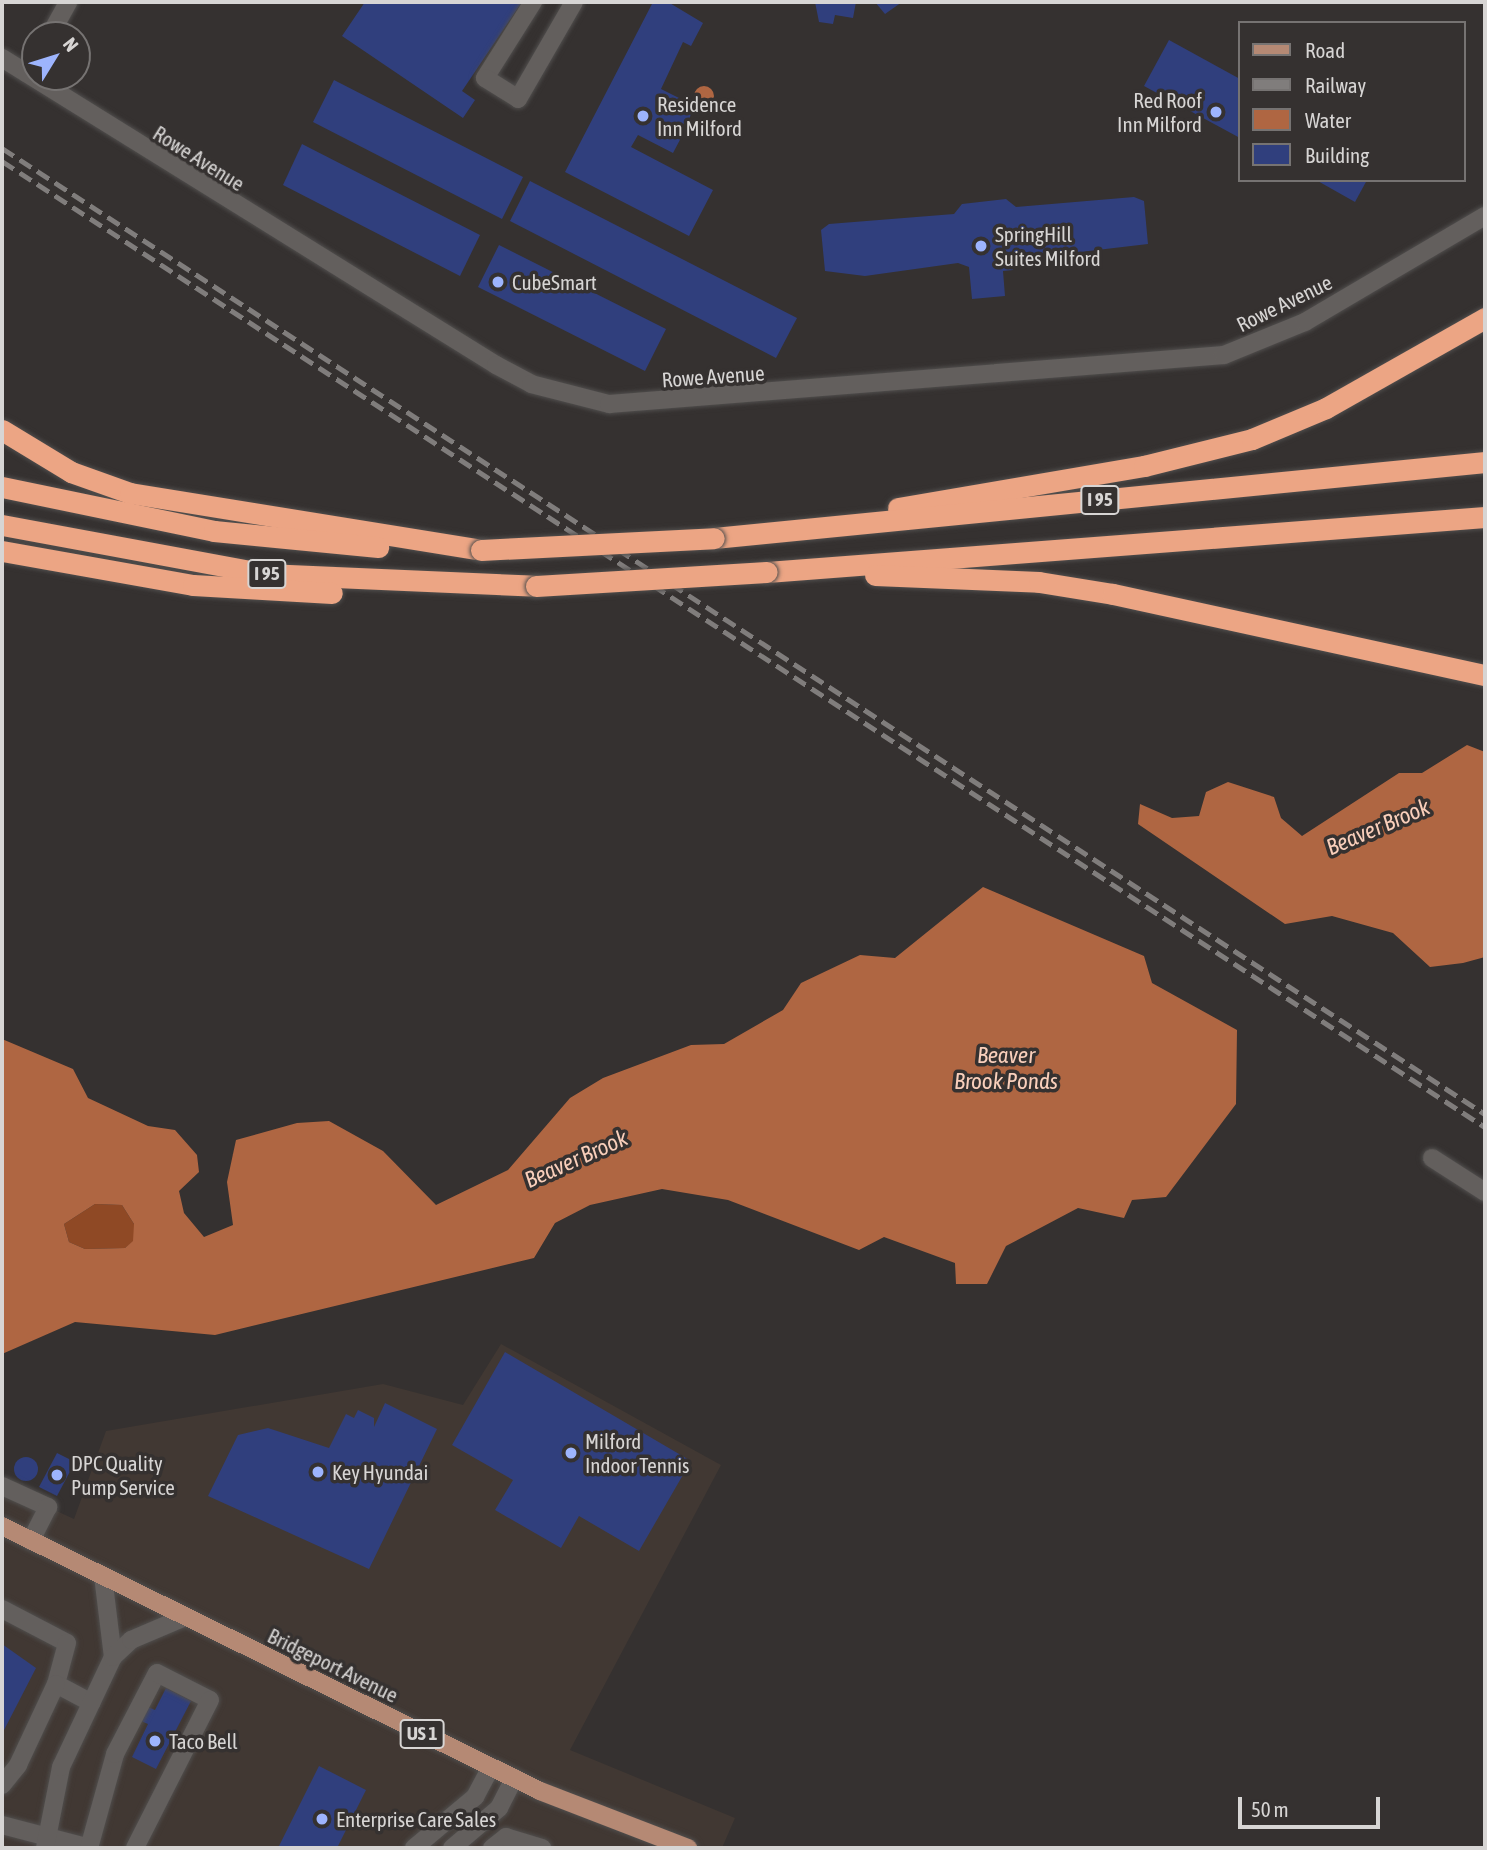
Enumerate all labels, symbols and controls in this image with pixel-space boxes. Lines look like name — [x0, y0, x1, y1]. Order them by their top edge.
north arrow — [21, 21, 91, 91]
legend — [1238, 21, 1466, 182]
text: N — [59, 33, 83, 55]
text: Road — [1305, 38, 1345, 62]
text: Railway — [1305, 73, 1366, 97]
place label: Red Roof Inn Milford — [1117, 87, 1202, 137]
place label: Residence Inn Milford — [657, 91, 742, 141]
marker: Red Roof Inn Milford — [1208, 104, 1224, 120]
marker: Residence Inn Milford — [635, 108, 651, 124]
text: Water — [1305, 108, 1351, 132]
street label: Rowe Avenue — [149, 120, 249, 196]
text: Building — [1305, 143, 1369, 167]
place label: SpringHill Suites Milford — [995, 221, 1101, 271]
marker: SpringHill Suites Milford — [973, 238, 989, 254]
place label: CubeSmart — [512, 269, 597, 295]
street label: Rowe Avenue — [1232, 269, 1336, 337]
marker: CubeSmart — [490, 274, 506, 290]
street label: Rowe Avenue — [661, 360, 765, 392]
road number: I 95 — [1079, 485, 1121, 516]
road number: I 95 — [246, 558, 288, 590]
water label: Beaver Brook — [1322, 793, 1434, 861]
water label: Beaver Brook Ponds — [954, 1041, 1058, 1095]
water label: Beaver Brook — [520, 1124, 632, 1194]
place label: Milford Indoor Tennis — [585, 1428, 689, 1478]
marker: Milford Indoor Tennis — [563, 1445, 579, 1461]
place label: DPC Quality Pump Service — [71, 1450, 175, 1500]
place label: Key Hyundai — [332, 1459, 428, 1485]
marker: Key Hyundai — [310, 1464, 326, 1480]
marker: DPC Quality Pump Service — [49, 1467, 65, 1483]
street label: Bridgeport Avenue — [264, 1623, 402, 1707]
road number: US 1 — [399, 1718, 445, 1750]
place label: Taco Bell — [169, 1728, 238, 1754]
marker: Taco Bell — [147, 1733, 163, 1749]
scale bar — [1242, 1784, 1384, 1828]
text: 50 m — [1251, 1797, 1289, 1821]
place label: Enterprise Care Sales — [336, 1806, 496, 1832]
marker: Enterprise Care Sales — [314, 1811, 330, 1827]

